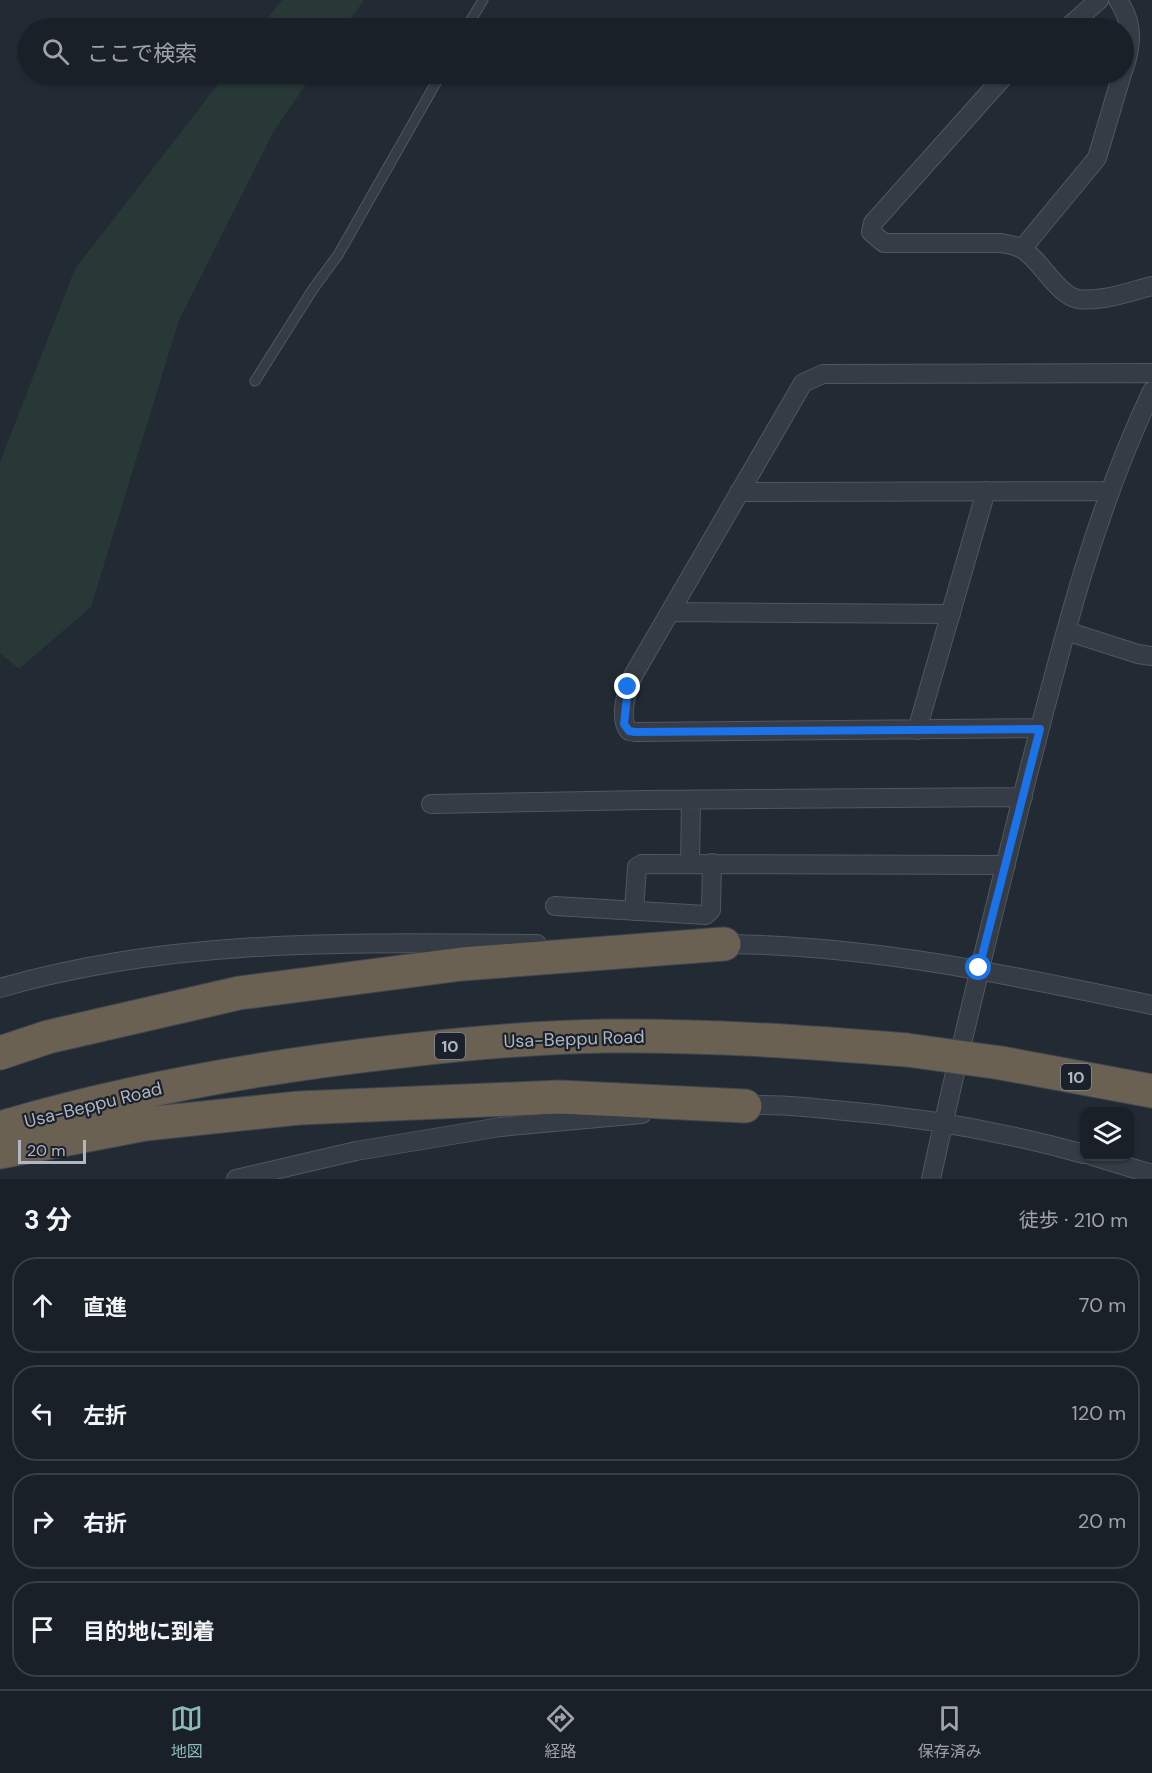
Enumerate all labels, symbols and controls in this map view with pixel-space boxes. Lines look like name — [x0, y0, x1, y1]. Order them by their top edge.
search box — [18, 18, 1134, 84]
icon: search — [39, 35, 72, 68]
text: ここで検索 — [87, 39, 197, 68]
route end — [614, 673, 640, 699]
route start — [965, 954, 991, 980]
street label: Usa-Beppu Road — [503, 1025, 645, 1053]
road number: 10 — [435, 1033, 465, 1059]
road number: 10 — [1061, 1064, 1091, 1090]
street label: Usa-Beppu Road — [22, 1076, 164, 1134]
map controls — [1080, 1107, 1134, 1161]
button: layers — [1080, 1107, 1134, 1161]
scale bar — [18, 1137, 86, 1164]
text: 20 m — [27, 1140, 66, 1161]
text: 3 分 — [24, 1203, 72, 1237]
text: 徒歩 · 210 m — [1019, 1207, 1128, 1233]
icon: ahead — [26, 1289, 59, 1322]
text: 70 m — [1079, 1292, 1126, 1318]
text: 直進 — [83, 1293, 127, 1322]
icon: left — [26, 1397, 59, 1430]
text: 120 m — [1072, 1400, 1126, 1426]
text: 左折 — [83, 1401, 127, 1430]
icon: right — [26, 1505, 59, 1538]
text: 20 m — [1078, 1508, 1126, 1534]
text: 右折 — [83, 1509, 127, 1538]
icon: arrive — [26, 1613, 59, 1646]
text: 目的地に到着 — [83, 1617, 215, 1646]
tab: 地図 — [170, 1702, 203, 1762]
tab: 経路 — [544, 1702, 577, 1762]
tab: 保存済み — [918, 1702, 982, 1762]

